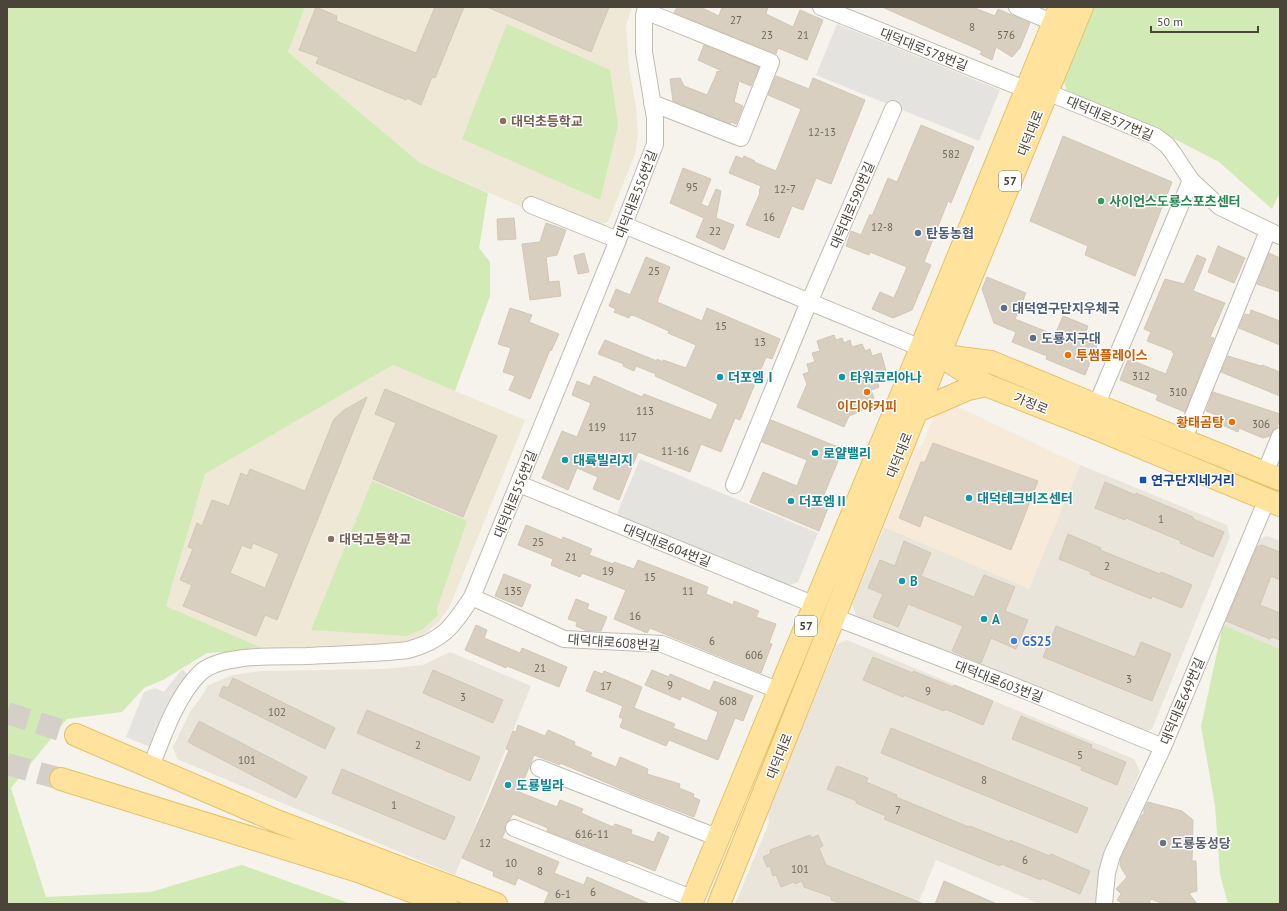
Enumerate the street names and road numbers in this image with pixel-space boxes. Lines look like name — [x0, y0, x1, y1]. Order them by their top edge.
street label: 대덕대로578번길 — [878, 24, 970, 75]
street label: 대덕대로577번길 — [1064, 92, 1156, 144]
street label: 대덕대로 — [1014, 108, 1047, 159]
street label: 대덕대로556번길 — [612, 148, 661, 241]
street label: 대덕대로590번길 — [826, 159, 878, 251]
road number: 57 — [999, 171, 1021, 191]
street label: 가정로 — [1011, 389, 1051, 418]
street label: 대덕대로 — [883, 430, 916, 481]
street label: 대덕대로556번길 — [490, 448, 541, 540]
street label: 대덕대로604번길 — [621, 520, 713, 571]
road number: 57 — [795, 616, 817, 636]
street label: 대덕대로608번길 — [567, 631, 661, 654]
street label: 대덕대로649번길 — [1156, 655, 1208, 747]
street label: 대덕대로603번길 — [952, 657, 1045, 706]
street label: 대덕대로 — [763, 731, 796, 782]

